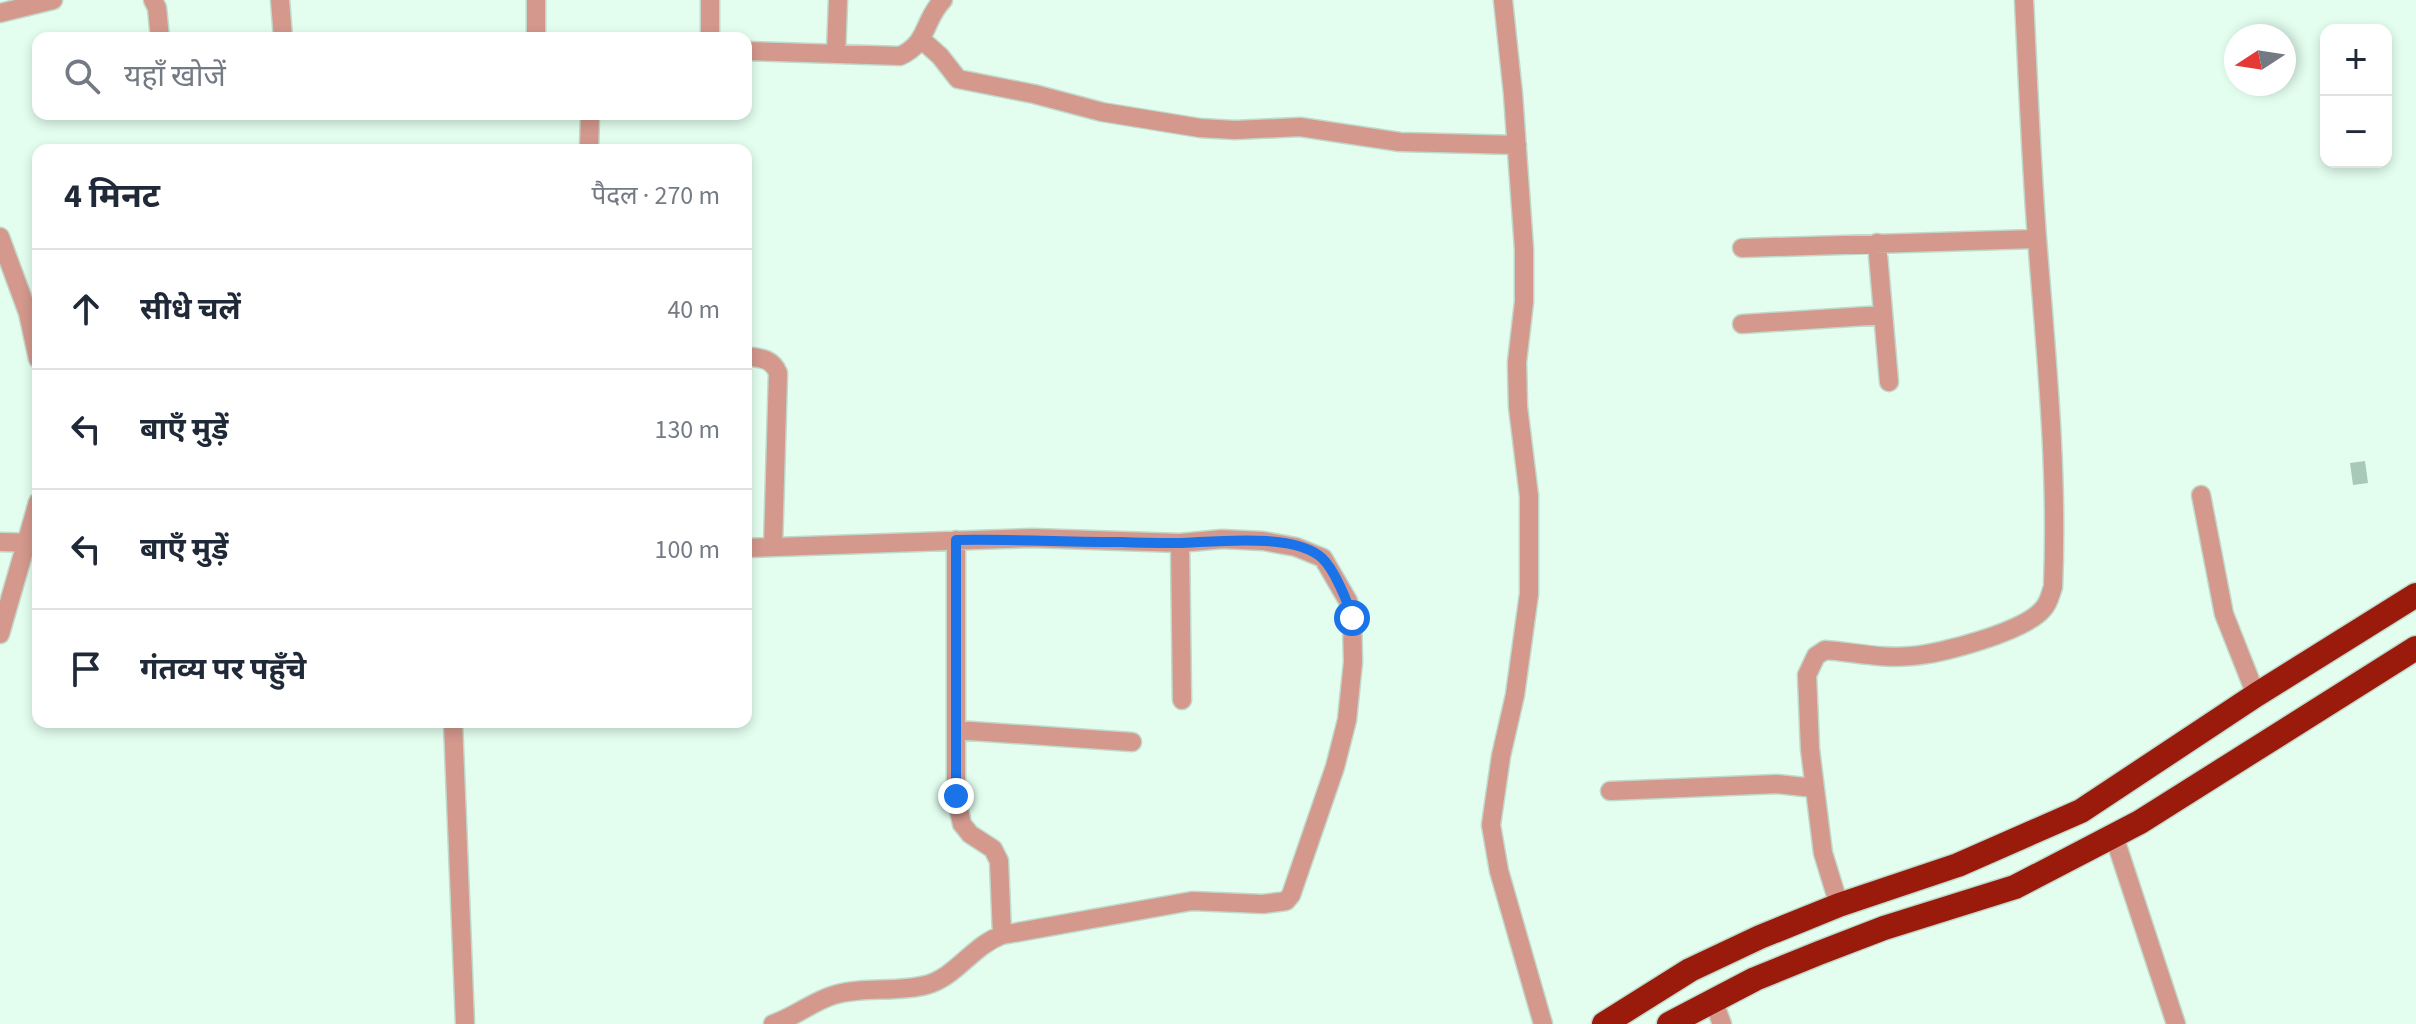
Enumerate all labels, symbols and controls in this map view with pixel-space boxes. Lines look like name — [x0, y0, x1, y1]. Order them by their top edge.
north arrow — [2224, 24, 2296, 96]
map controls — [2320, 24, 2392, 168]
button: + — [2320, 24, 2392, 96]
search box — [32, 32, 752, 120]
icon: search — [60, 54, 104, 98]
text: यहाँ खोजें — [124, 55, 226, 98]
button: − — [2320, 96, 2392, 168]
text: 4 मिनट — [64, 172, 160, 221]
text: पैदल · 270 m — [591, 177, 720, 214]
icon: ahead — [64, 287, 108, 331]
text: सीधे चलें — [140, 288, 241, 331]
text: 40 m — [667, 291, 720, 328]
icon: left — [64, 407, 108, 451]
text: बाएँ मुड़ें — [140, 408, 228, 451]
text: 130 m — [654, 411, 720, 448]
icon: left — [64, 527, 108, 571]
text: बाएँ मुड़ें — [140, 528, 228, 571]
text: 100 m — [654, 531, 720, 568]
route start — [1334, 600, 1370, 636]
icon: arrive — [64, 647, 108, 691]
text: गंतव्य पर पहुँचे — [140, 648, 306, 691]
route end — [938, 778, 974, 814]

